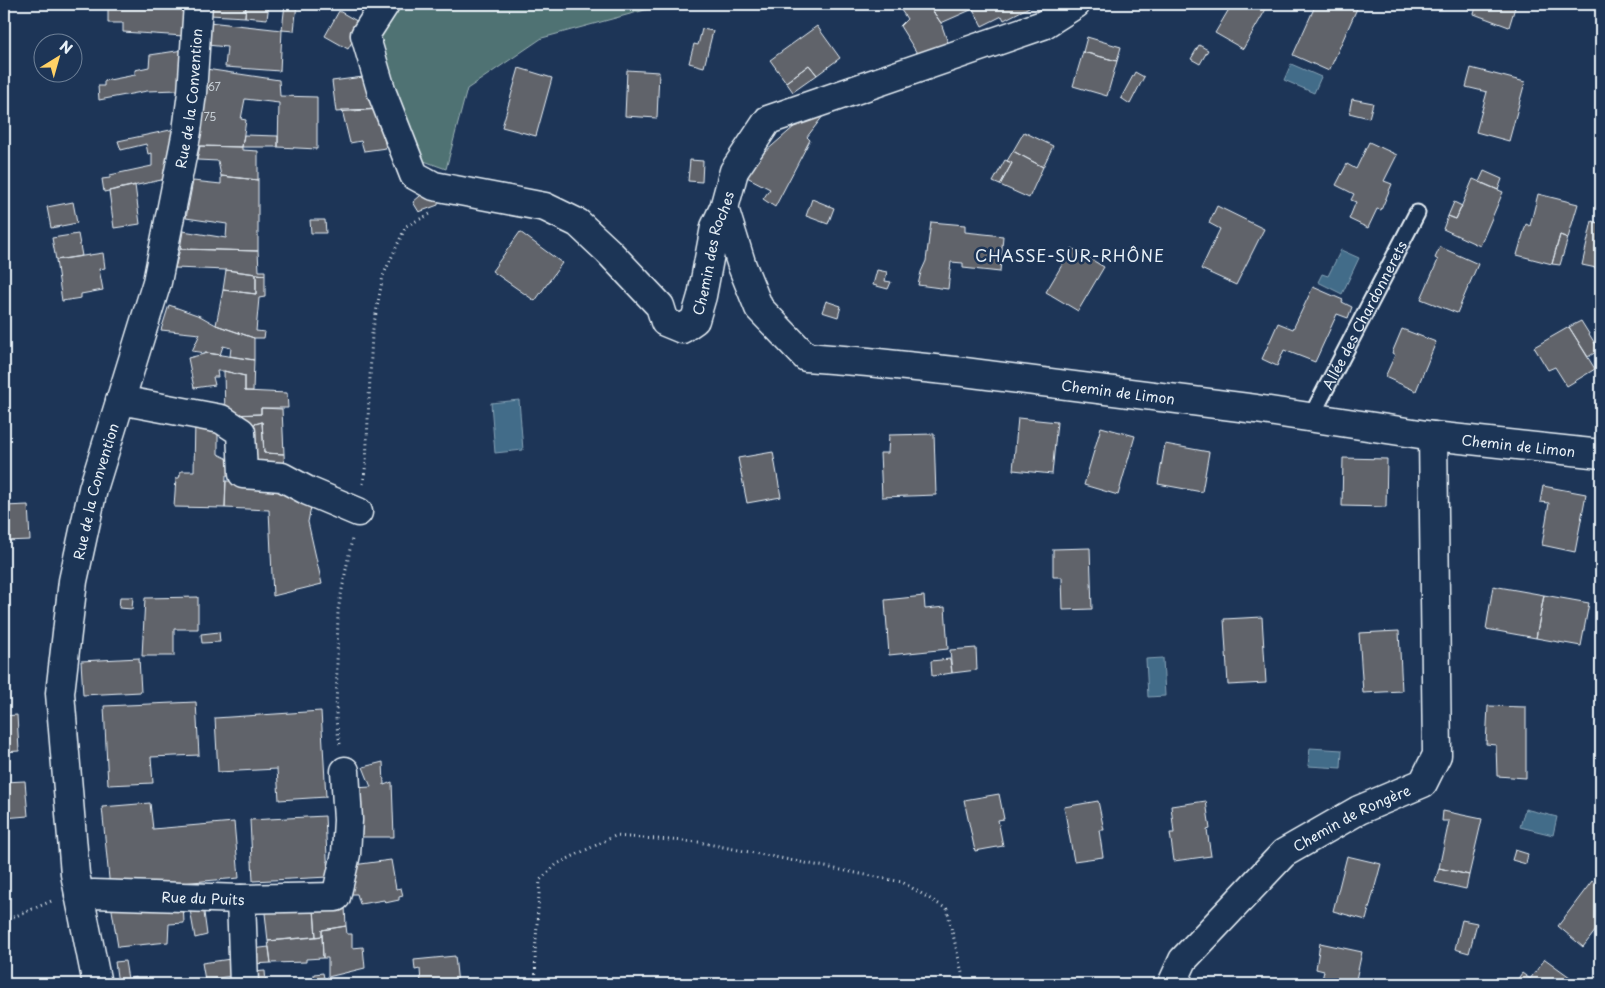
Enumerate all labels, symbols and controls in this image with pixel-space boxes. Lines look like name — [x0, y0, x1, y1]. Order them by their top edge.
street label: Rue de la Convention — [169, 28, 207, 170]
north arrow — [32, 32, 82, 82]
text: N — [55, 35, 77, 59]
house number: 67 — [207, 78, 221, 95]
house number: 75 — [204, 108, 216, 125]
street label: Chemin des Roches — [687, 189, 739, 317]
street label: Allée des Chardonnerets — [1317, 236, 1412, 393]
district label: CHASSE-SUR-RHÔNE — [975, 243, 1165, 267]
street label: Chemin de Limon — [1060, 374, 1176, 409]
street label: Rue de la Convention — [67, 420, 123, 562]
street label: Chemin de Limon — [1461, 429, 1576, 462]
street label: Chemin de Rongère — [1289, 779, 1414, 856]
street label: Rue du Puits — [161, 886, 245, 910]

